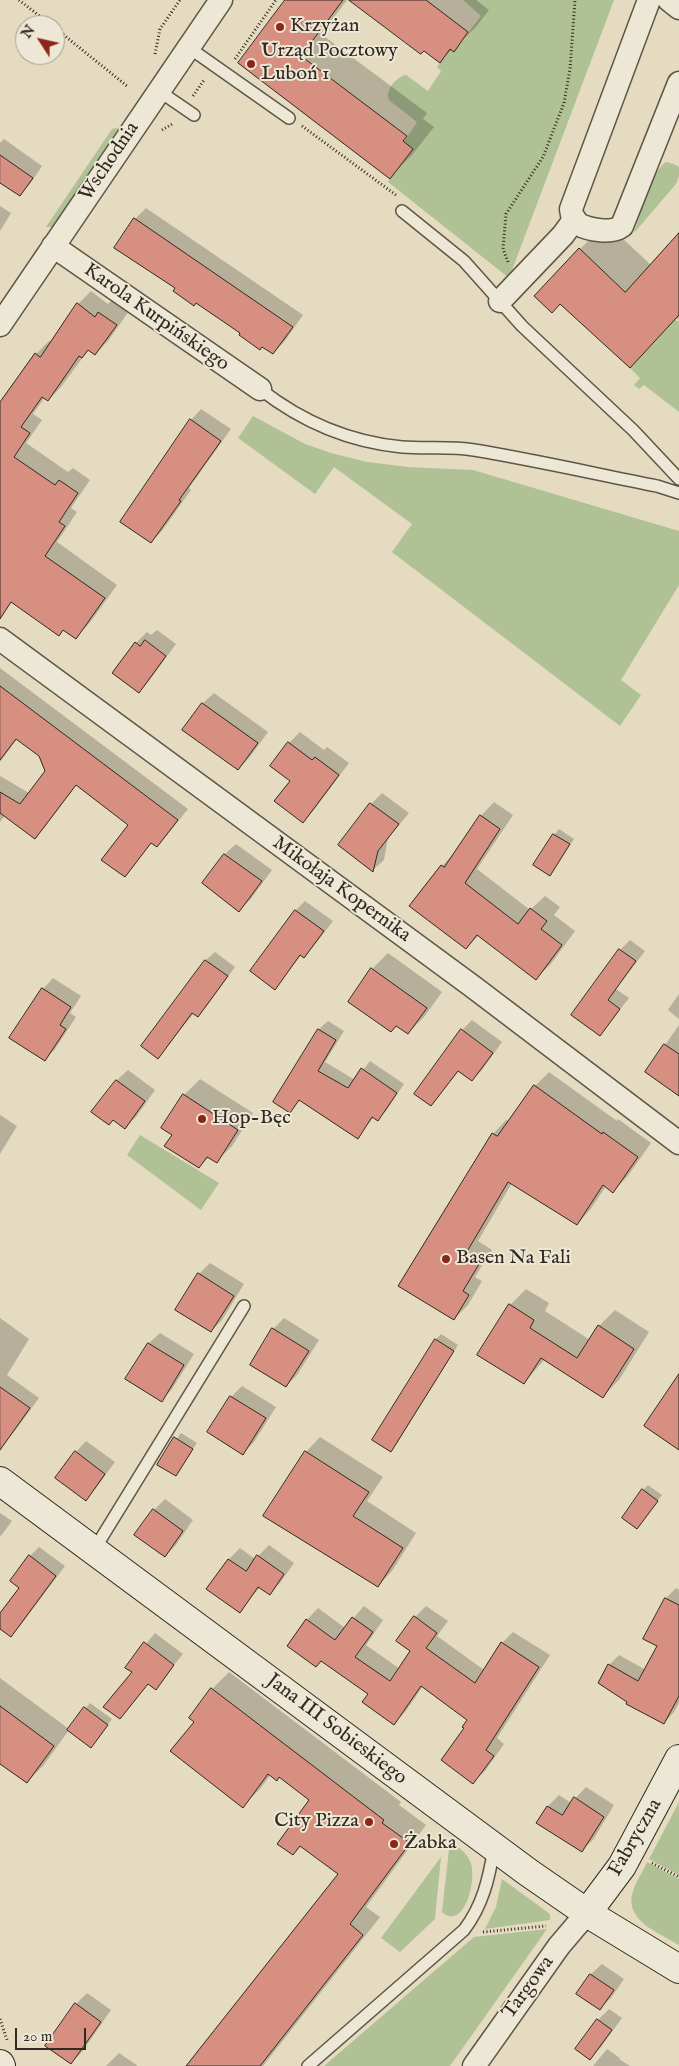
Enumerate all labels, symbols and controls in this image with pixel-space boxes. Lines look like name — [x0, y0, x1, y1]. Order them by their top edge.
north arrow — [15, 15, 65, 65]
place label: Krzyżan — [290, 15, 359, 39]
marker: Krzyżan — [274, 21, 286, 33]
text: N — [18, 22, 39, 42]
place label: Urząd Pocztowy Luboń 1 — [261, 40, 398, 87]
marker: Urząd Pocztowy Luboń 1 — [245, 58, 257, 70]
street label: Wschodnia — [75, 118, 145, 206]
street label: Karola Kurpińskiego — [79, 259, 233, 377]
street label: Mikołaja Kopernika — [267, 832, 415, 948]
place label: Hop-Bęc — [212, 1107, 291, 1131]
marker: Hop-Bęc — [196, 1113, 208, 1125]
place label: Basen Na Fali — [456, 1247, 571, 1271]
marker: Basen Na Fali — [440, 1253, 452, 1265]
street label: Jana III Sobieskiego — [261, 1669, 411, 1791]
street label: Fabryczna — [604, 1795, 668, 1881]
place label: City Pizza — [274, 1810, 359, 1834]
marker: City Pizza — [363, 1816, 375, 1828]
place label: Żabka — [404, 1832, 457, 1856]
marker: Żabka — [388, 1838, 400, 1850]
street label: Targowa — [498, 1952, 560, 2024]
scale bar — [18, 2018, 89, 2050]
text: 20 m — [23, 2027, 52, 2046]

